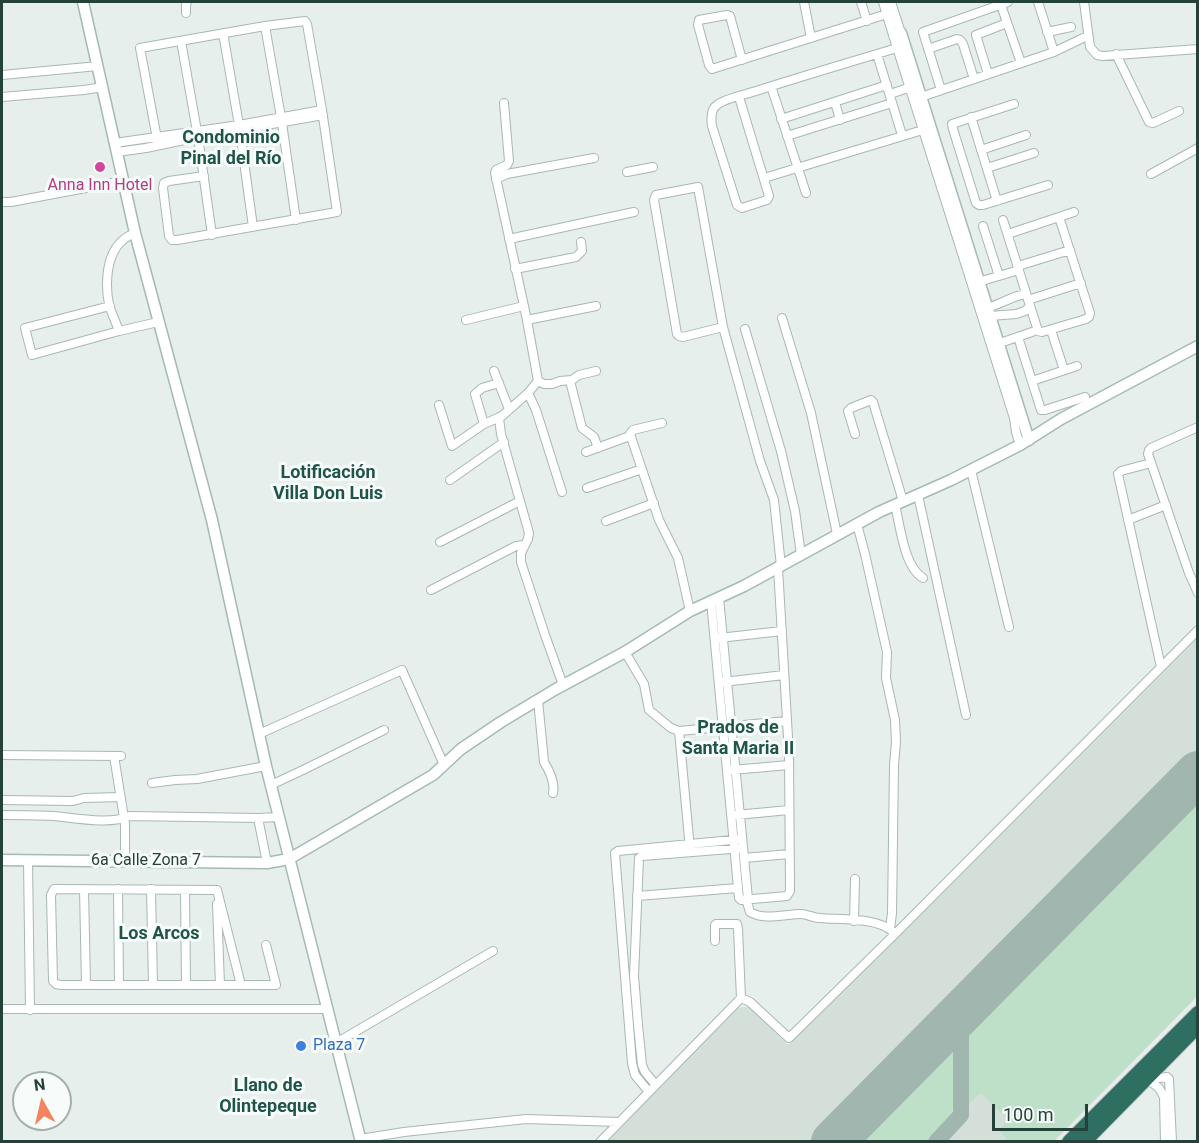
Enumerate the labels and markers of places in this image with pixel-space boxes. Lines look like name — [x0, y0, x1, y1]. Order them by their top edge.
marker: Anna Inn Hotel — [93, 160, 107, 174]
place label: Anna Inn Hotel — [48, 176, 152, 196]
place label: Plaza 7 — [313, 1036, 365, 1056]
marker: Plaza 7 — [294, 1039, 308, 1053]

